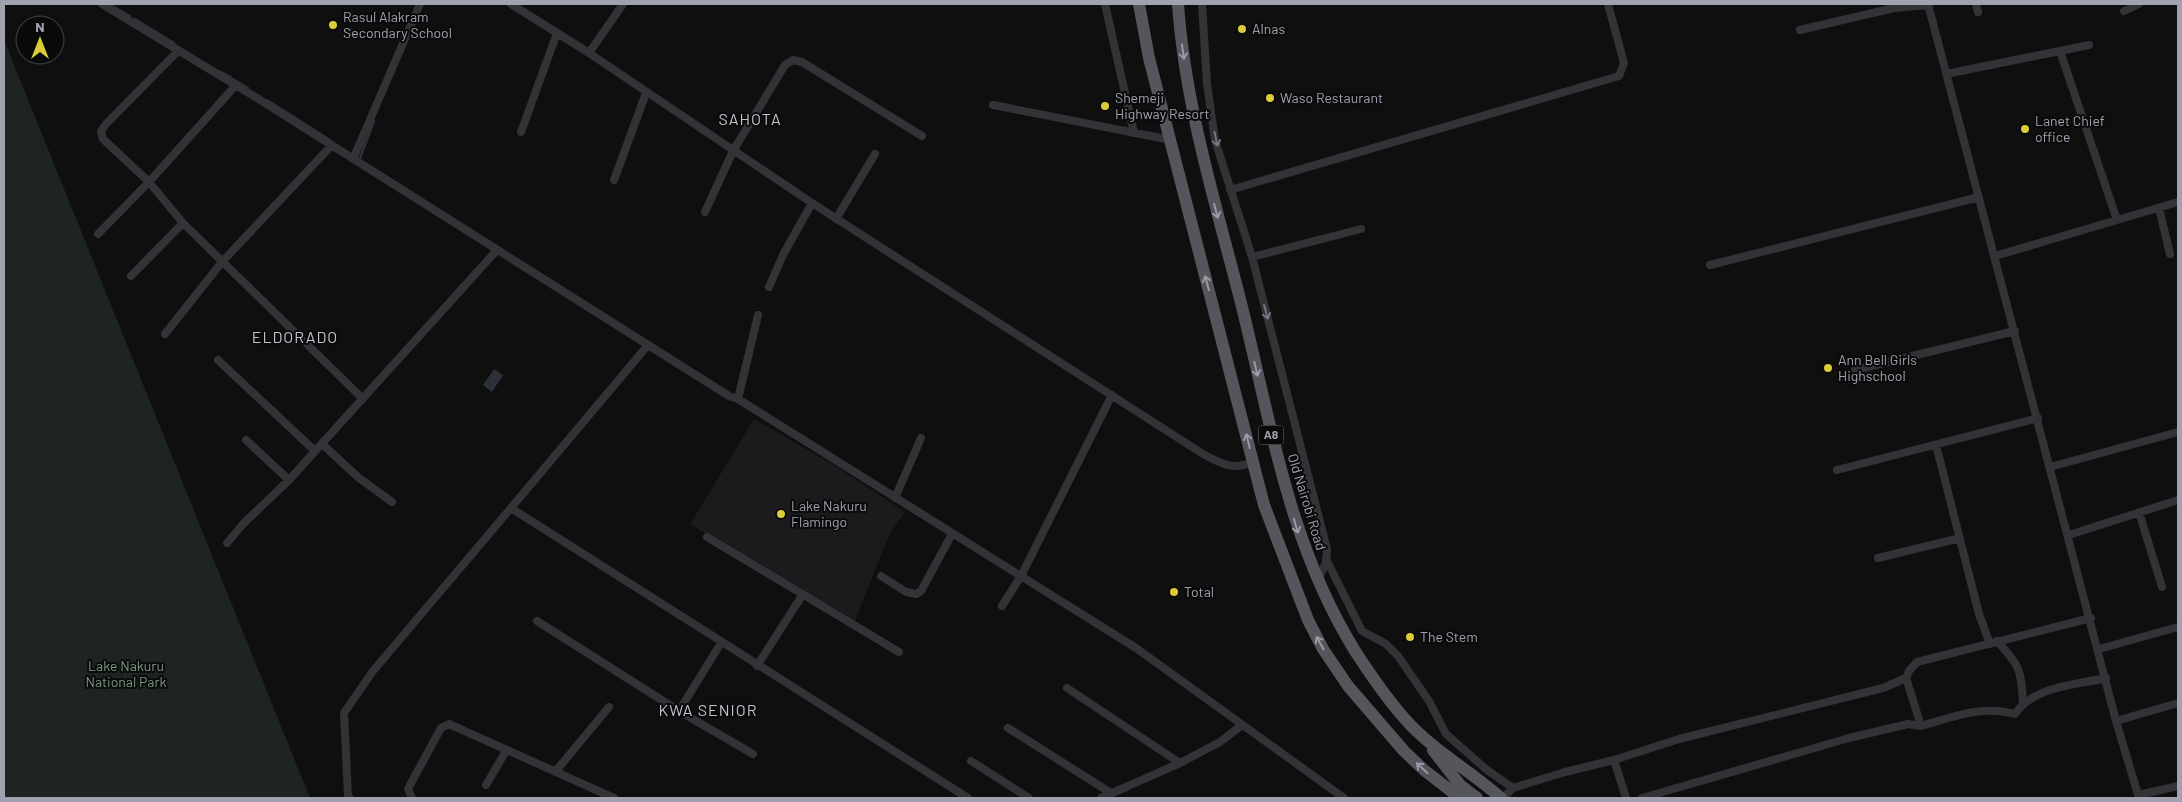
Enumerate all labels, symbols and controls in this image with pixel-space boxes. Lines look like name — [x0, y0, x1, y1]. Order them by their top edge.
place label: Rasul Alakram Secondary School — [343, 8, 452, 41]
north arrow — [15, 15, 65, 65]
text: N — [35, 18, 45, 35]
marker: Rasul Alakram Secondary School — [327, 19, 339, 31]
place label: Alnas — [1252, 20, 1285, 37]
marker: Alnas — [1236, 23, 1248, 35]
one-way arrow — [1179, 44, 1189, 60]
place label: Shemeji Highway Resort — [1115, 89, 1210, 122]
place label: Waso Restaurant — [1280, 89, 1383, 106]
marker: Waso Restaurant — [1264, 92, 1276, 104]
marker: Shemeji Highway Resort — [1099, 100, 1111, 112]
district label: SAHOTA — [718, 109, 782, 128]
place label: Lanet Chief office — [2035, 112, 2105, 145]
marker: Lanet Chief office — [2019, 123, 2031, 135]
one-way arrow — [1212, 131, 1221, 147]
one-way arrow — [1212, 203, 1222, 219]
one-way arrow — [1202, 276, 1212, 292]
one-way arrow — [1262, 303, 1272, 319]
district label: ELDORADO — [252, 327, 338, 346]
place label: Ann Bell Girls Highschool — [1838, 351, 1917, 384]
one-way arrow — [1252, 360, 1261, 376]
marker: Ann Bell Girls Highschool — [1822, 362, 1834, 374]
road number: A8 — [1258, 426, 1284, 444]
one-way arrow — [1243, 433, 1252, 449]
street label: Old Nairobi Road — [1285, 451, 1330, 552]
place label: Lake Nakuru Flamingo — [791, 497, 867, 530]
marker: Lake Nakuru Flamingo — [775, 508, 787, 520]
one-way arrow — [1292, 518, 1302, 534]
place label: Total — [1184, 583, 1214, 600]
marker: Total — [1168, 586, 1180, 598]
place label: The Stem — [1420, 628, 1478, 645]
marker: The Stem — [1404, 631, 1416, 643]
one-way arrow — [1314, 636, 1324, 650]
park label: Lake Nakuru National Park — [85, 657, 167, 690]
district label: KWA SENIOR — [659, 700, 757, 719]
one-way arrow — [1416, 762, 1429, 774]

